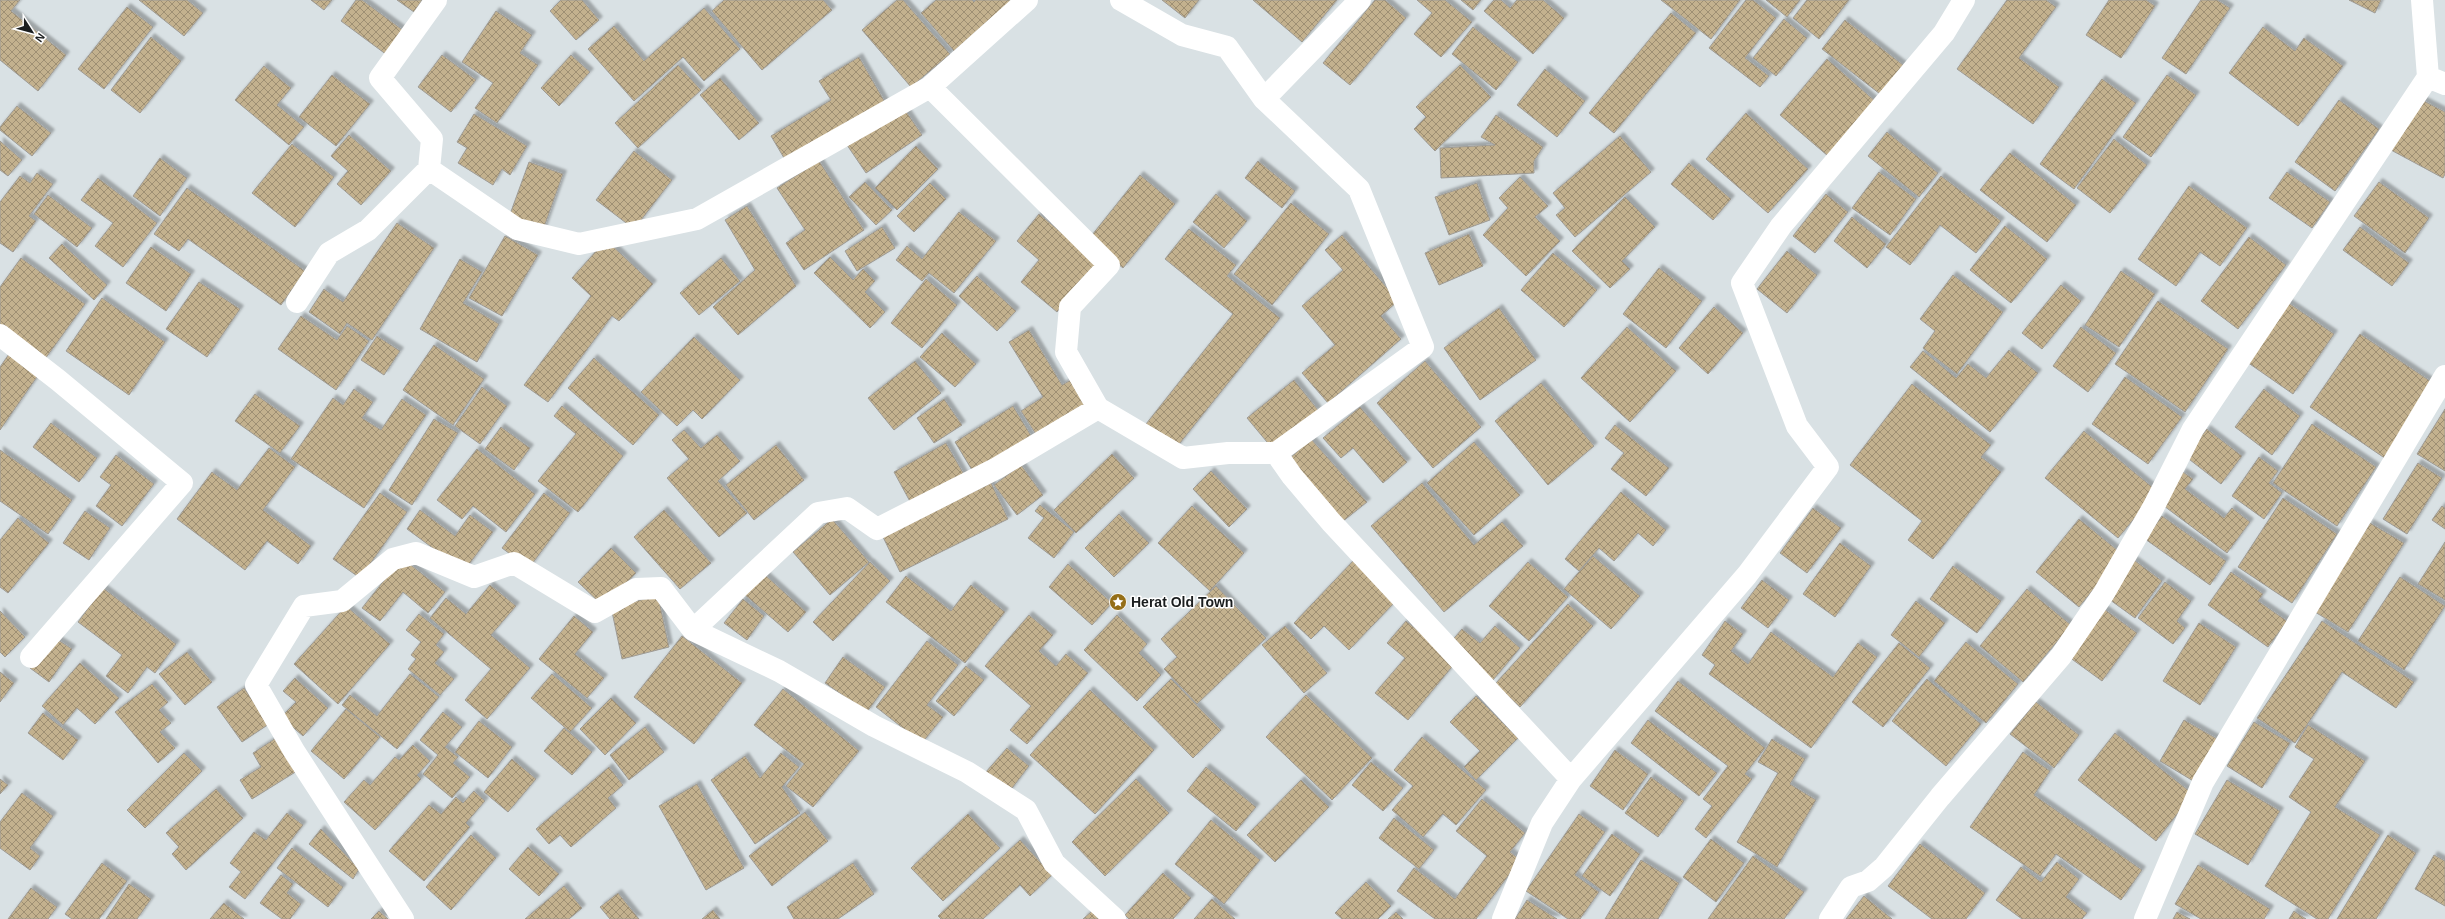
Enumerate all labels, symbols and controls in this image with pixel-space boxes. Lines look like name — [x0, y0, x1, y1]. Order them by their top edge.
north arrow — [12, 12, 52, 52]
text: N — [33, 31, 47, 45]
place icon: Herat Old Town — [1108, 592, 1128, 612]
place label: Herat Old Town — [1131, 594, 1233, 610]

